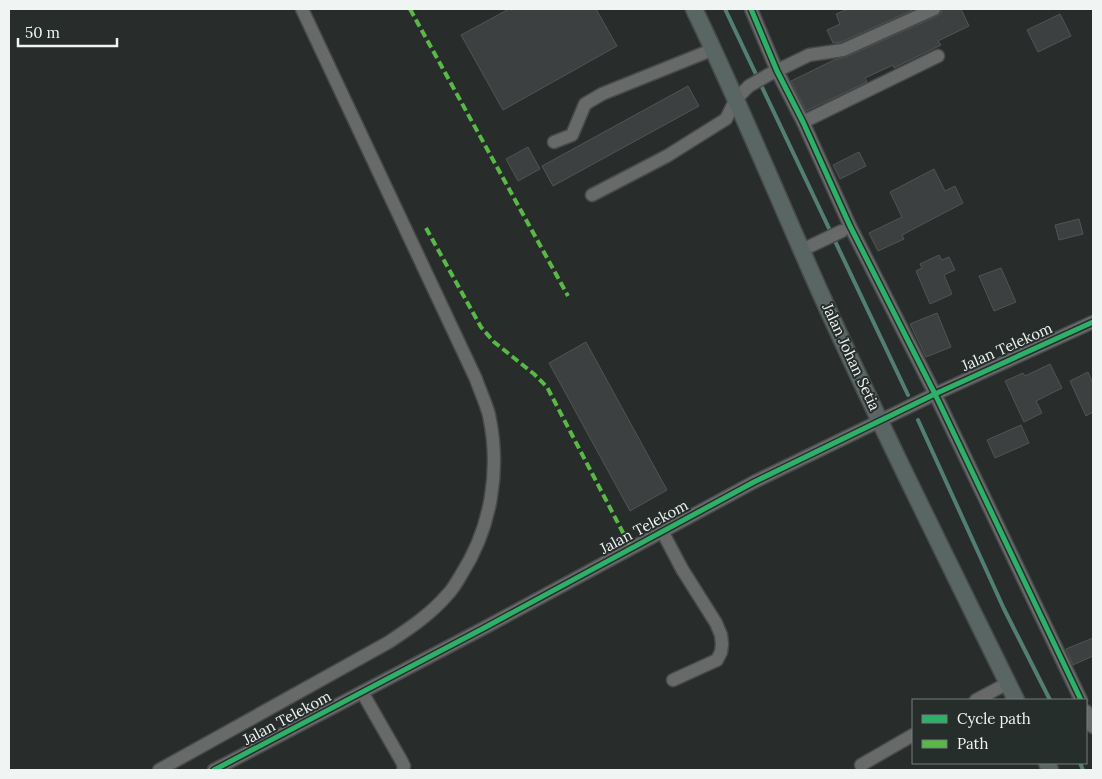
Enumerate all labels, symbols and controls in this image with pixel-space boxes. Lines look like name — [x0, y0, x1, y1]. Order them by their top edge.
scale bar — [18, 15, 116, 47]
text: 50 m — [25, 23, 60, 42]
street label: Jalan Johan Setia — [818, 299, 885, 414]
street label: Jalan Telekom — [958, 318, 1055, 375]
street label: Jalan Telekom — [595, 495, 691, 558]
street label: Jalan Telekom — [238, 686, 334, 749]
legend — [912, 699, 1087, 764]
text: Cycle path — [957, 709, 1031, 728]
text: Path — [957, 734, 988, 753]

